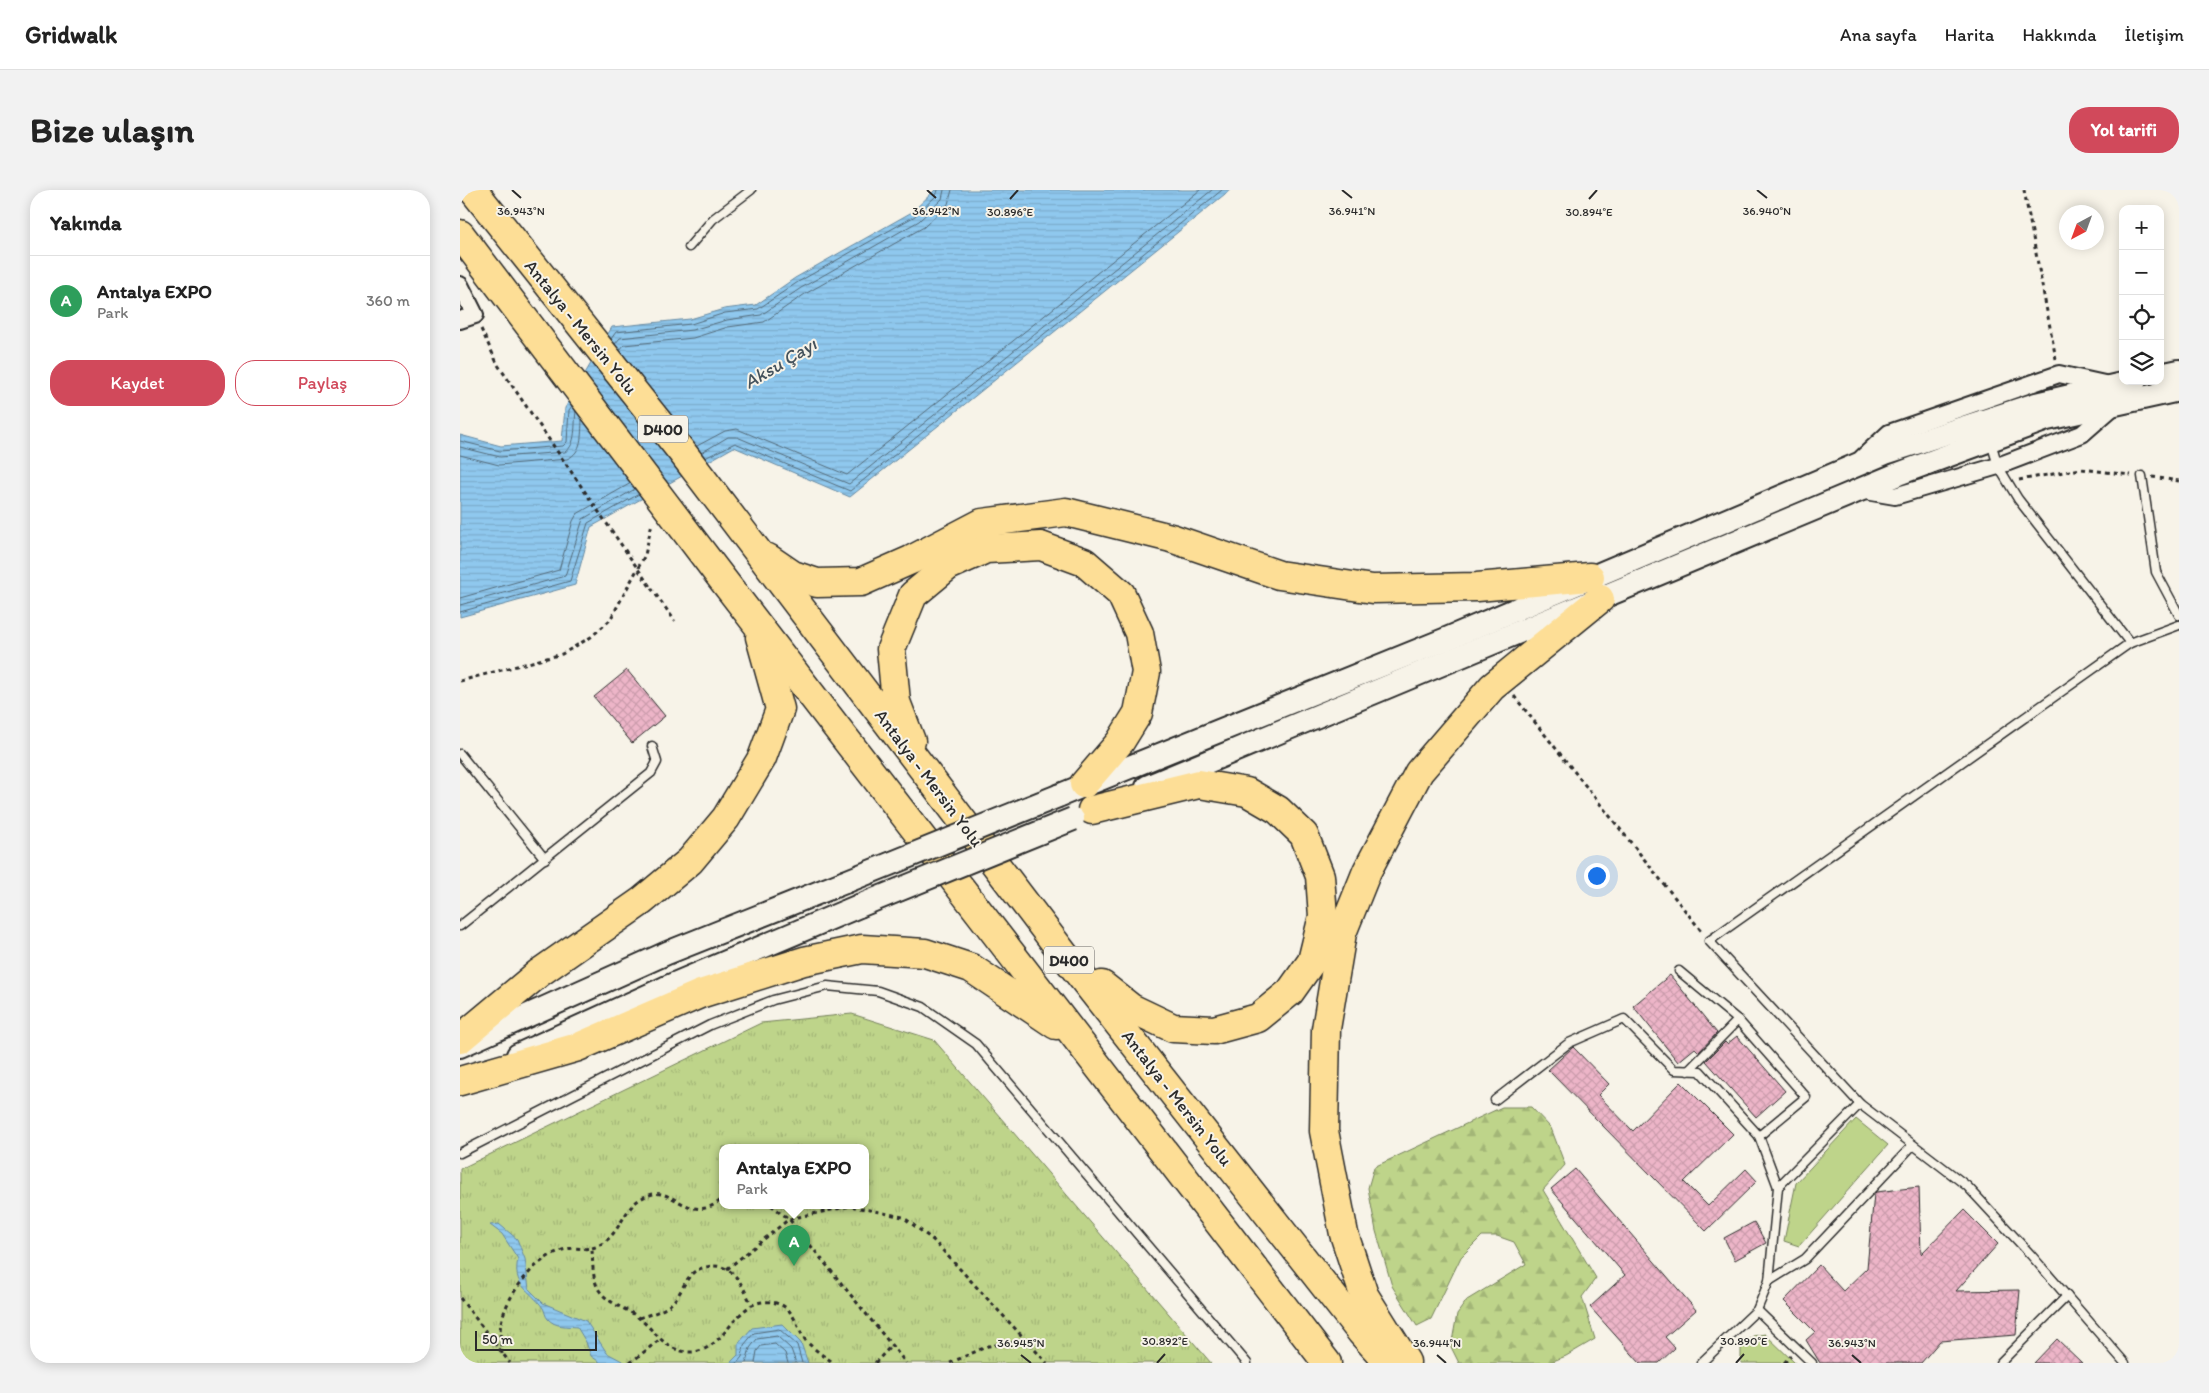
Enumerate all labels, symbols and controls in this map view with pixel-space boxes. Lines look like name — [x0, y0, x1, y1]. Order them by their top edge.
text: Gridwalk — [25, 20, 117, 49]
text: Ana sayfa — [1840, 24, 1917, 46]
text: Harita — [1945, 24, 1994, 46]
text: Hakkında — [2022, 24, 2097, 46]
text: İletişim — [2125, 24, 2184, 46]
button: Yol tarifi — [2069, 107, 2179, 153]
text: Bize ulaşın — [30, 109, 194, 151]
text: 36.943°N — [497, 204, 545, 218]
text: 36.942°N — [912, 204, 960, 218]
text: 36.941°N — [1329, 204, 1375, 218]
text: 36.940°N — [1743, 204, 1791, 218]
text: 30.896°E — [987, 205, 1033, 219]
text: 30.894°E — [1565, 205, 1613, 219]
north arrow — [2059, 205, 2104, 250]
map controls — [2119, 205, 2164, 385]
button: + — [2119, 205, 2164, 250]
text: Yakında — [50, 210, 122, 235]
button: − — [2119, 250, 2164, 295]
street label: Antalya - Mersin Yolu — [520, 255, 642, 399]
text: Antalya EXPO — [97, 280, 212, 303]
text: A — [61, 291, 71, 310]
text: 360 m — [366, 291, 410, 310]
button: locate — [2119, 295, 2164, 340]
text: Park — [97, 303, 128, 322]
water label: Aksu Çayı — [740, 332, 821, 394]
button: layers — [2119, 340, 2164, 385]
button: Kaydet — [50, 360, 225, 406]
button: Paylaş — [235, 360, 410, 406]
road number: D400 — [638, 415, 688, 442]
street label: Antalya - Mersin Yolu — [870, 705, 988, 851]
your location — [1584, 863, 1610, 889]
road number: D400 — [1044, 946, 1094, 974]
street label: Antalya - Mersin Yolu — [1117, 1025, 1237, 1171]
popup — [719, 1144, 869, 1209]
text: Antalya EXPO — [736, 1156, 852, 1179]
text: Park — [736, 1179, 768, 1198]
pin: A — [778, 1225, 810, 1266]
scale bar — [475, 1328, 598, 1351]
text: 50 m — [482, 1331, 513, 1348]
text: 30.892°E — [1142, 1334, 1188, 1348]
text: 30.890°E — [1720, 1334, 1768, 1348]
text: 36.945°N — [997, 1336, 1045, 1350]
text: 36.944°N — [1413, 1336, 1461, 1350]
text: 36.943°N — [1828, 1336, 1876, 1350]

